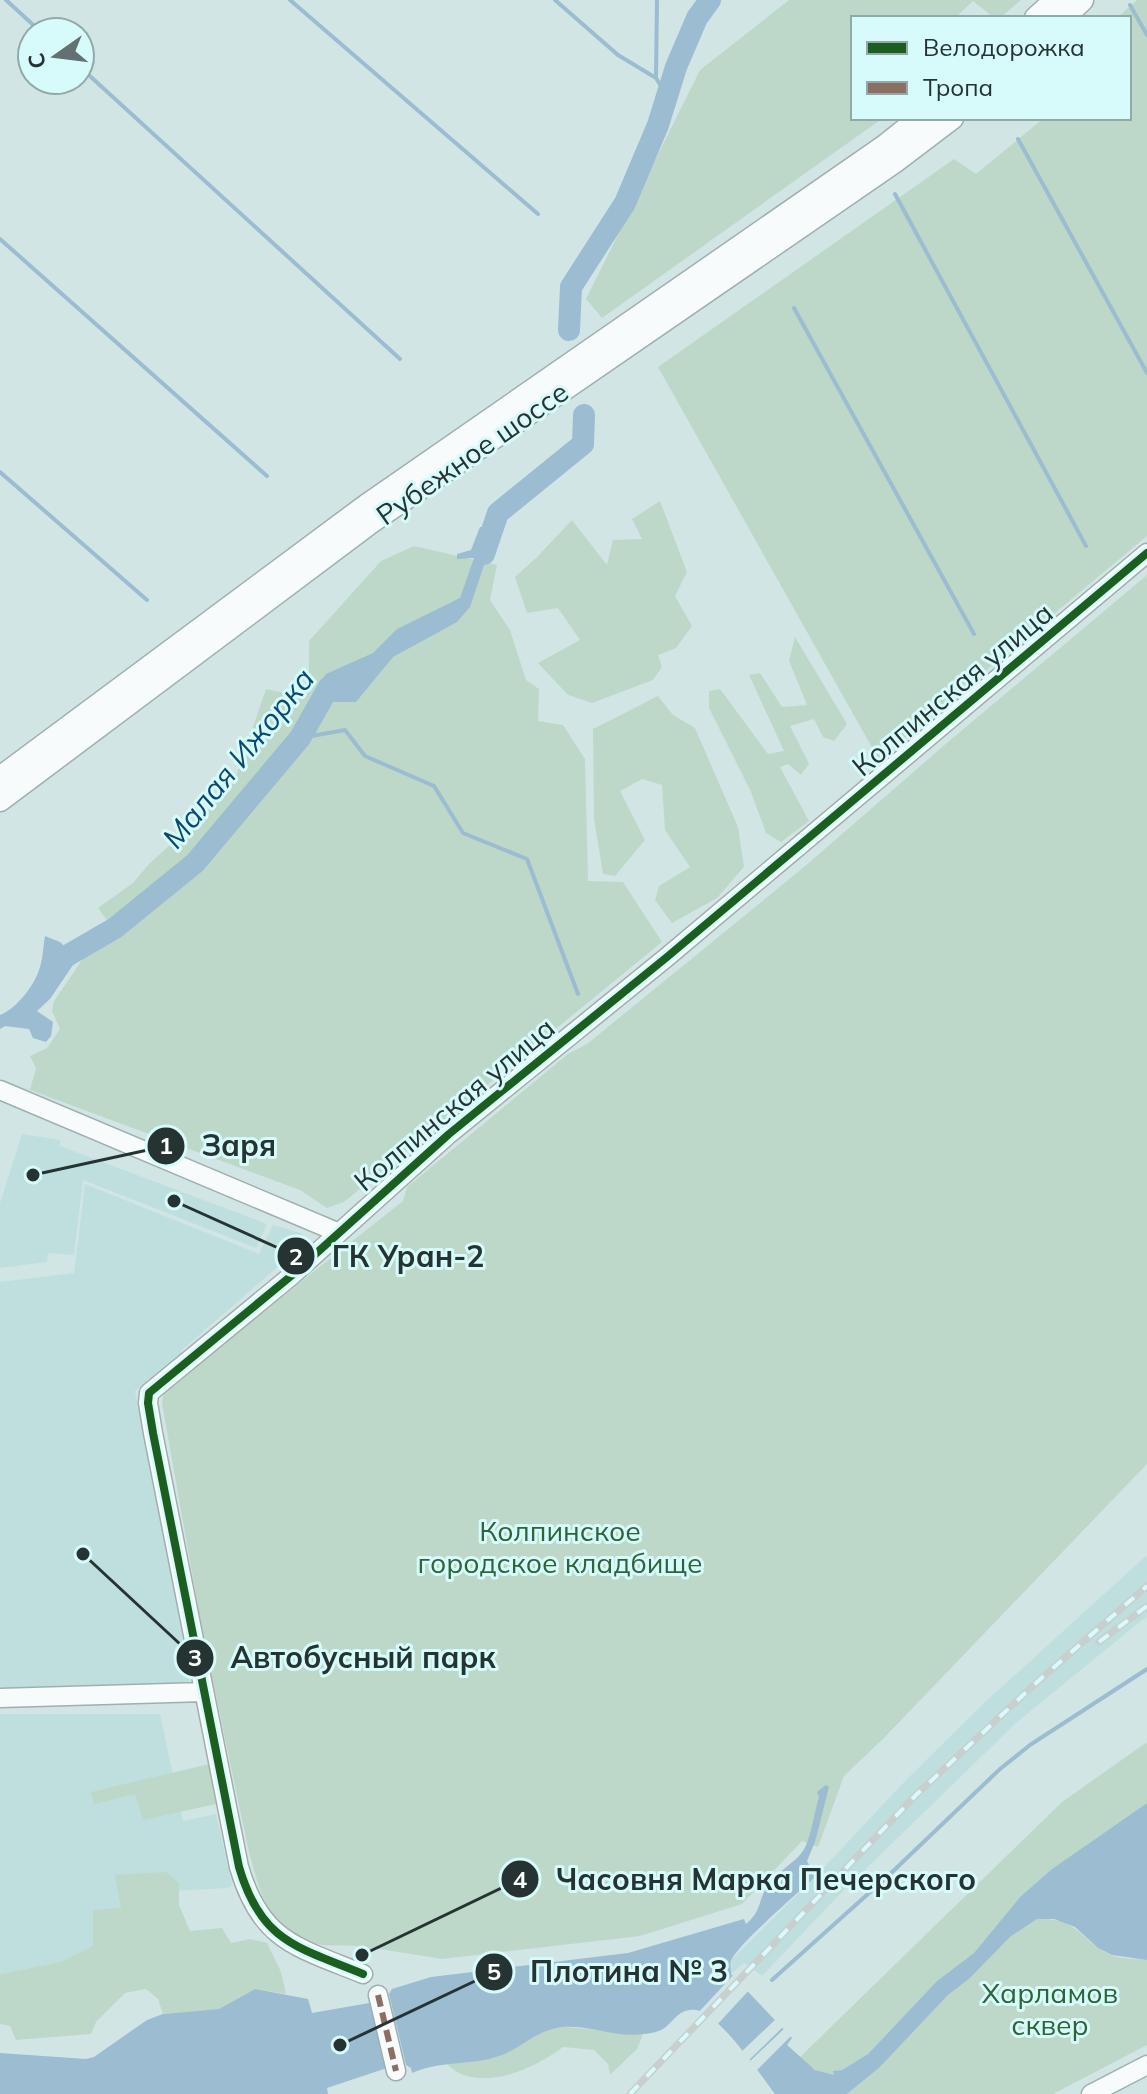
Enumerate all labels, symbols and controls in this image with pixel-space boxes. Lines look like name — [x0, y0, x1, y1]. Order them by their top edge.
north arrow — [16, 16, 96, 96]
legend — [851, 16, 1131, 120]
text: Велодорожка — [923, 32, 1085, 62]
text: С — [21, 50, 52, 72]
text: Тропа — [923, 72, 993, 102]
street label: Рубежное шоссе — [369, 374, 575, 532]
street label: Колпинская улица — [845, 595, 1059, 783]
water label: Малая Ижорка — [154, 660, 322, 856]
street label: Колпинская улица — [347, 1010, 561, 1198]
callout: Заря — [146, 1119, 292, 1173]
text: Заря — [202, 1126, 276, 1164]
text: 1 — [159, 1130, 173, 1160]
callout: ГК Уран-2 — [276, 1229, 501, 1283]
text: ГК Уран-2 — [332, 1237, 484, 1275]
text: 2 — [289, 1241, 303, 1271]
park label: Колпинское городское кладбище — [417, 1513, 703, 1580]
callout: Автобусный парк — [175, 1631, 512, 1685]
text: Автобусный парк — [230, 1638, 496, 1676]
text: 3 — [188, 1642, 202, 1672]
callout: Часовня Марка Печерского — [500, 1852, 992, 1906]
text: Часовня Марка Печерского — [556, 1860, 976, 1898]
text: 4 — [513, 1864, 527, 1894]
callout: Плотина № 3 — [474, 1945, 744, 1999]
text: Плотина № 3 — [530, 1952, 728, 1990]
text: 5 — [487, 1956, 501, 1986]
park label: Харламов сквер — [982, 1975, 1118, 2042]

